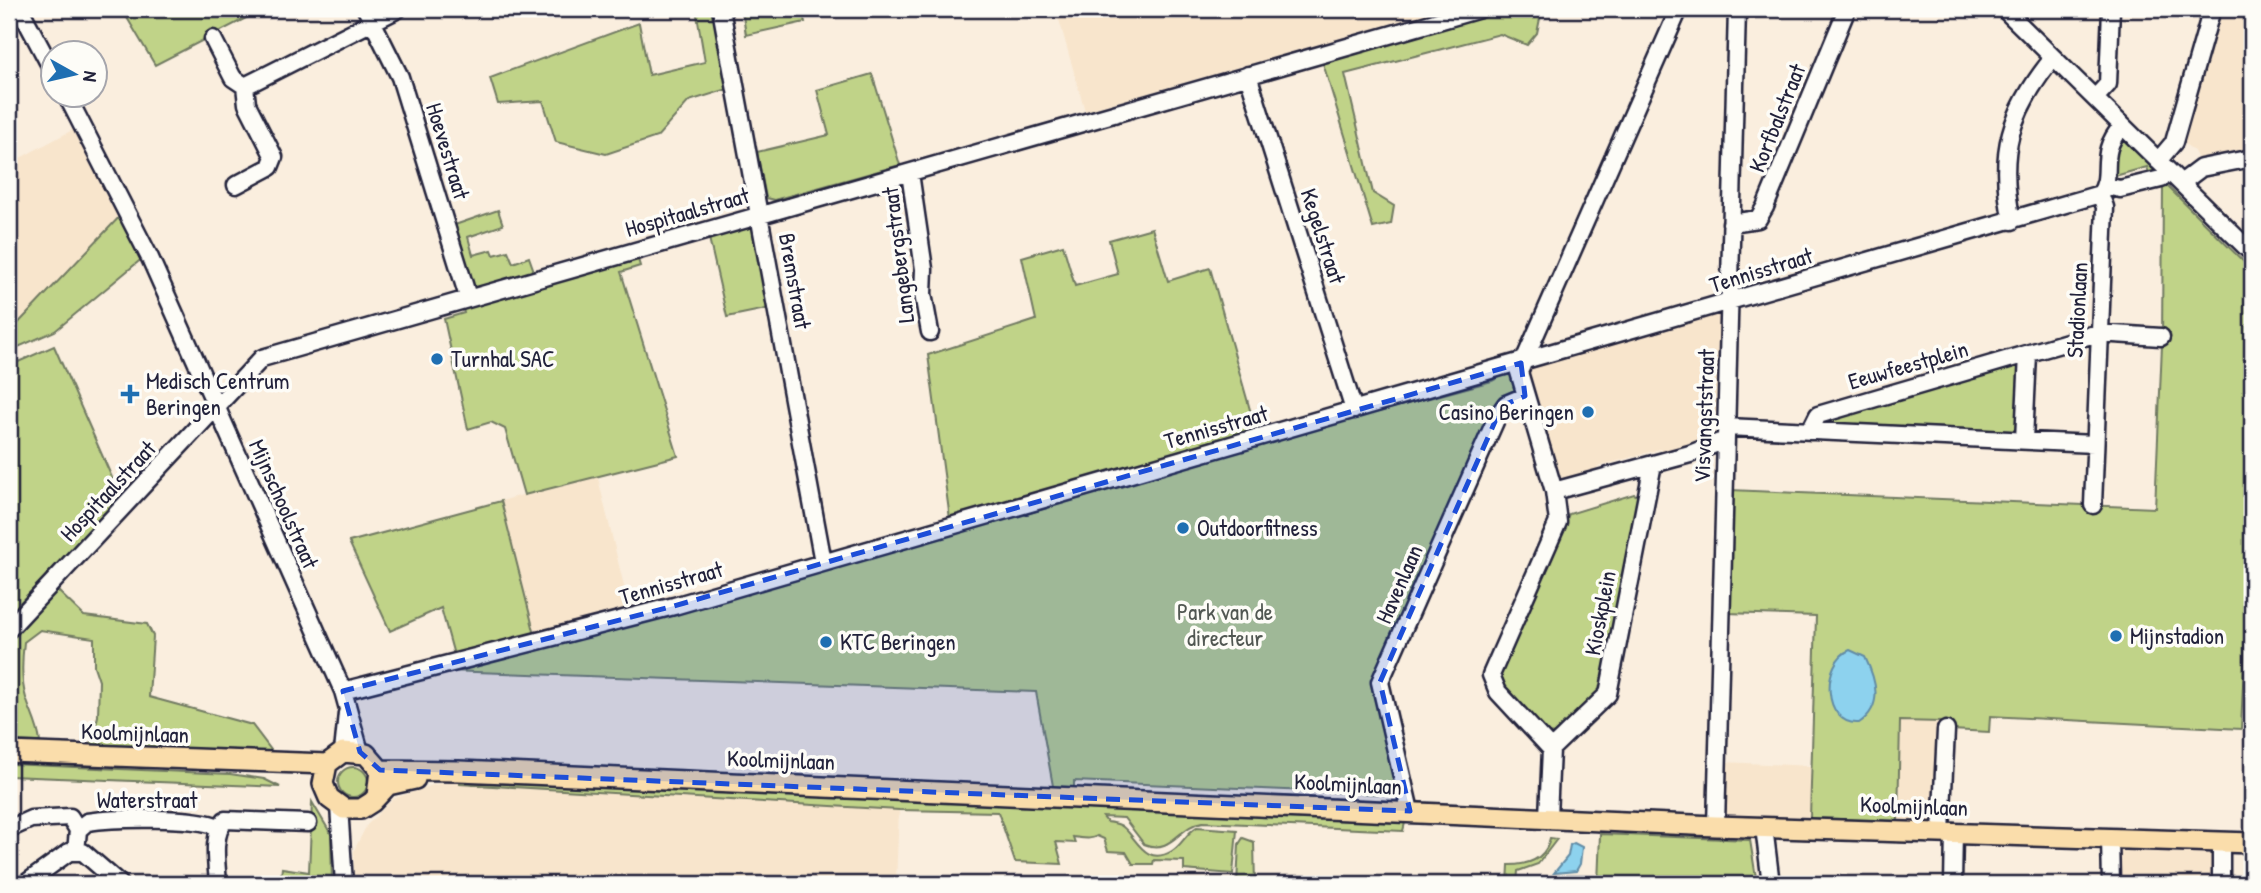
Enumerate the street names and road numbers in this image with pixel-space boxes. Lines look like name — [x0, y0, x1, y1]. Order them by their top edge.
street label: Korfbalstraat — [1741, 58, 1813, 177]
street label: Hoevestraat — [419, 99, 478, 204]
street label: Hospitaalstraat — [621, 179, 753, 244]
street label: Langebergstraat — [874, 184, 921, 325]
street label: Kegelstraat — [1294, 184, 1354, 288]
street label: Bremstraat — [772, 231, 819, 332]
street label: Tennisstraat — [1705, 239, 1817, 300]
street label: Stadionlaan — [2059, 261, 2094, 359]
street label: Eeuwfeestplein — [1844, 333, 1971, 396]
street label: Visvangststraat — [1686, 347, 1721, 484]
street label: Tennisstraat — [1161, 397, 1272, 456]
street label: Hospitaalstraat — [53, 433, 163, 548]
street label: Mijnschoolstraat — [242, 434, 327, 574]
street label: Havenlaan — [1367, 540, 1430, 628]
street label: Tennisstraat — [616, 553, 727, 612]
street label: Kioskplein — [1576, 568, 1623, 658]
street label: Koolmijnlaan — [81, 715, 189, 750]
street label: Koolmijnlaan — [727, 742, 835, 777]
street label: Koolmijnlaan — [1293, 765, 1403, 802]
street label: Waterstraat — [97, 784, 198, 815]
street label: Koolmijnlaan — [1860, 788, 1968, 823]

